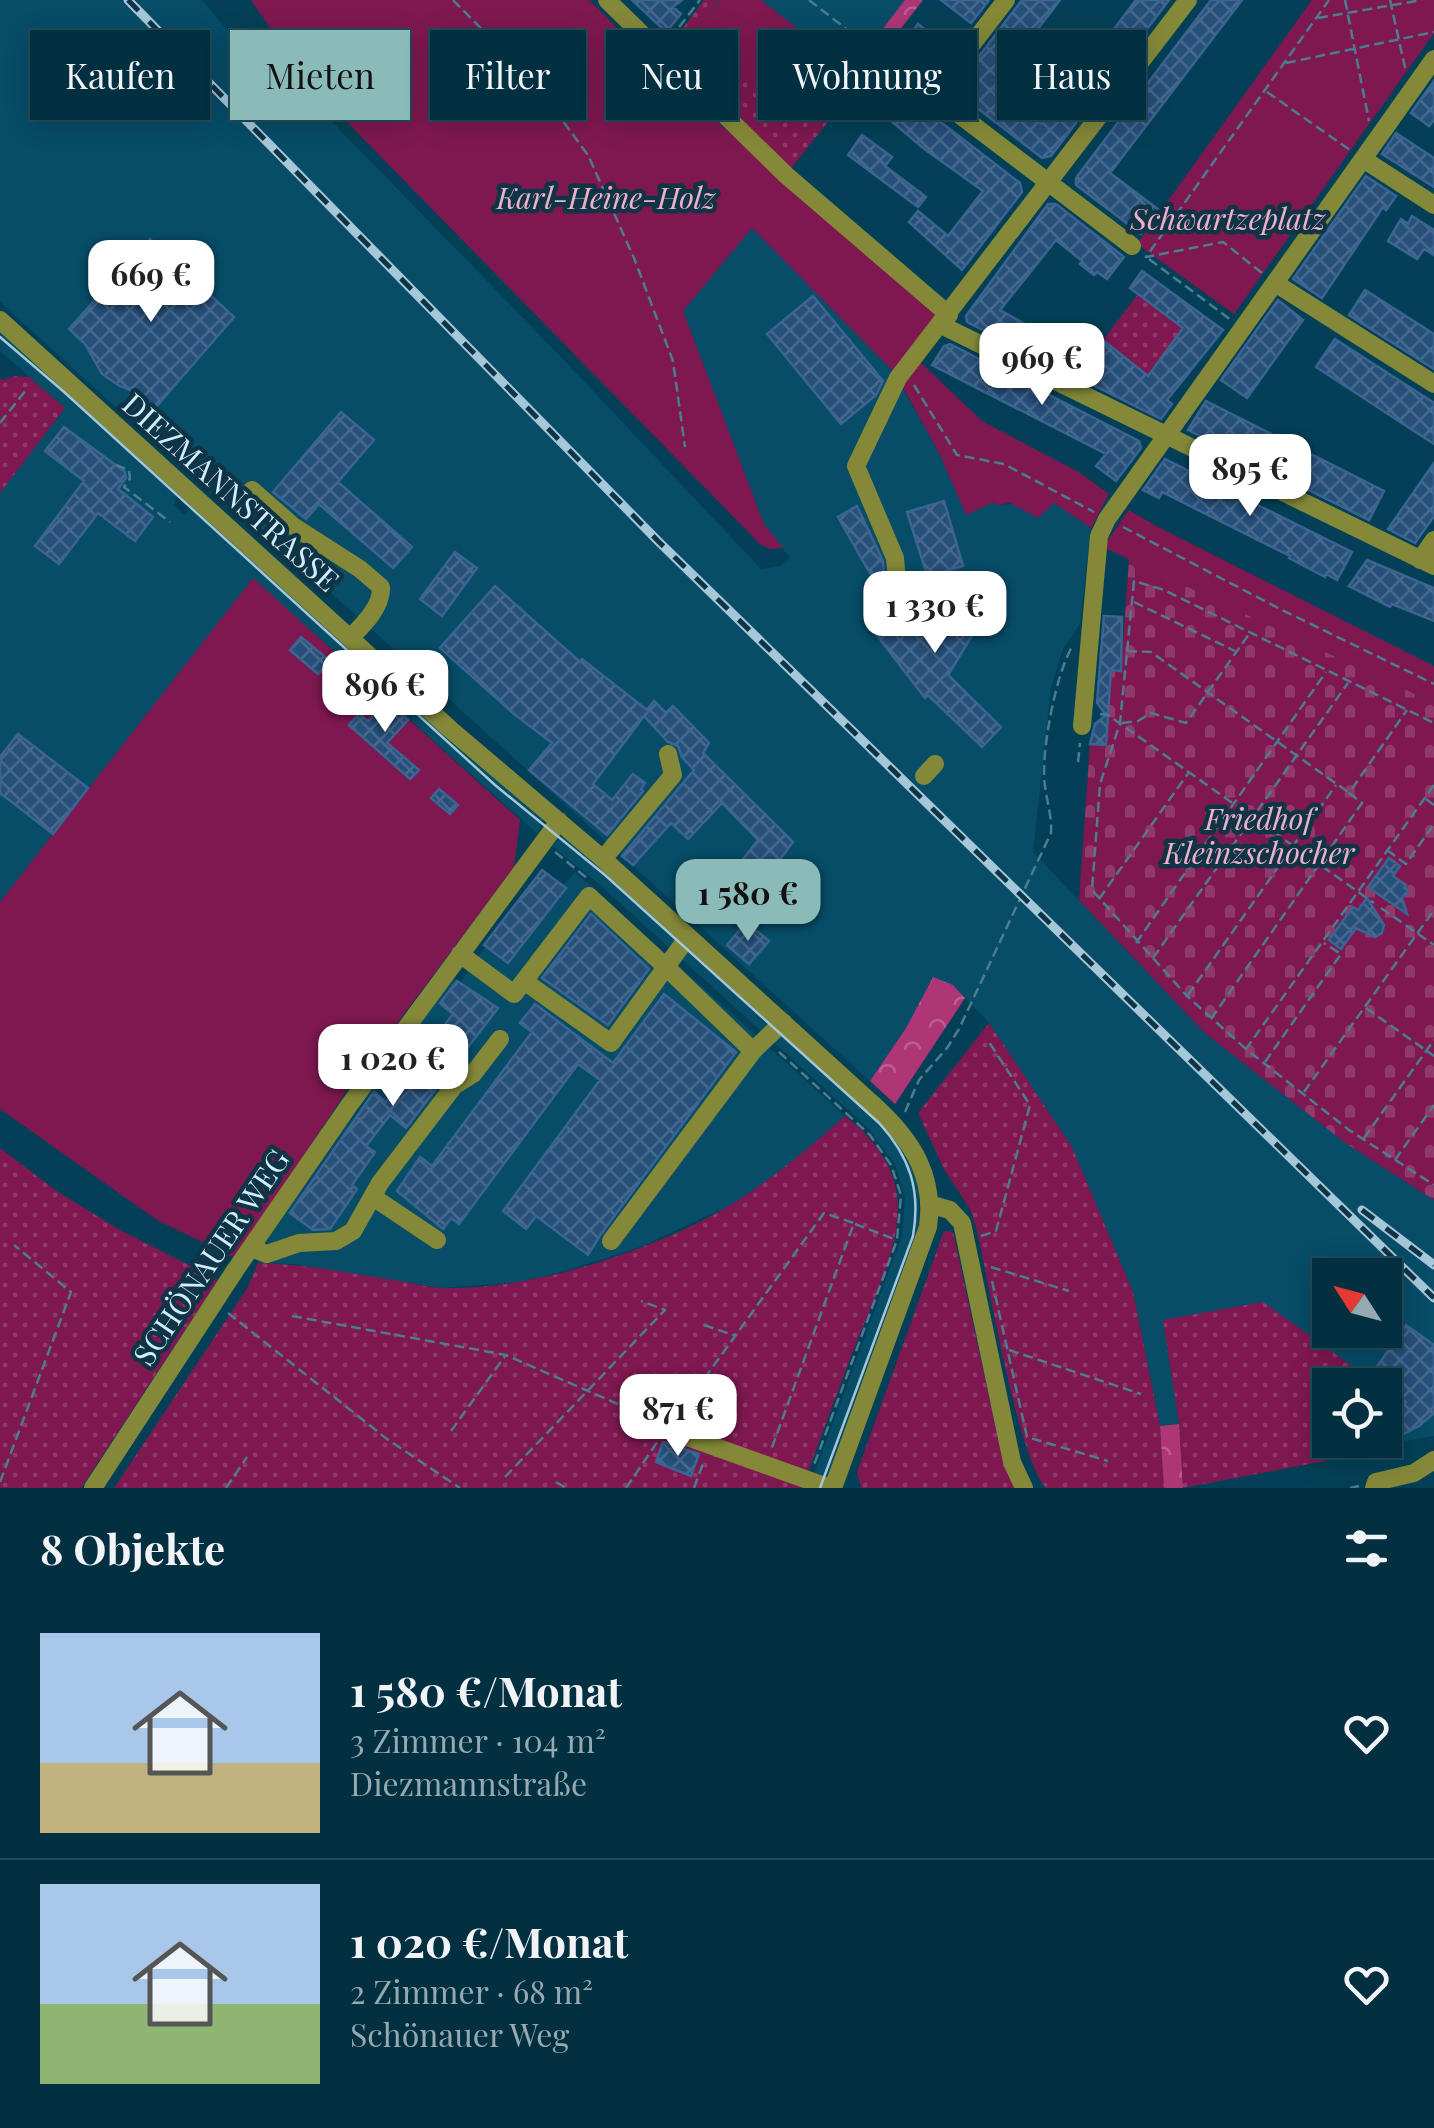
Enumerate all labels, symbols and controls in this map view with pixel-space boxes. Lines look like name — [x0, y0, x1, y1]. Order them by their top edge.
chip: Kaufen — [30, 30, 210, 120]
chip: Mieten — [230, 30, 410, 120]
chip: Filter — [430, 30, 586, 120]
chip: Neu — [606, 30, 738, 120]
chip: Wohnung — [758, 30, 977, 120]
chip: Haus — [997, 30, 1146, 120]
park label: Karl-Heine-Holz — [496, 177, 717, 217]
park label: Schwartzeplatz — [1130, 198, 1327, 238]
pin: 669 € — [81, 240, 221, 325]
text: 669 € — [110, 251, 192, 294]
pin: 969 € — [972, 323, 1112, 408]
text: 969 € — [1001, 334, 1083, 377]
street label: DIEZMANNSTRASSE — [115, 384, 348, 599]
pin: 895 € — [1180, 434, 1320, 519]
text: 895 € — [1211, 445, 1289, 488]
pin: 1 330 € — [843, 571, 1027, 656]
text: 1 330 € — [885, 582, 985, 625]
pin: 896 € — [315, 650, 455, 735]
text: 896 € — [344, 661, 426, 704]
park label: Friedhof Kleinzschocher — [1162, 798, 1356, 872]
pin: 1 580 € — [656, 859, 840, 944]
text: 1 580 € — [698, 870, 798, 913]
pin: 1 020 € — [301, 1024, 485, 1109]
text: 1 020 € — [340, 1035, 446, 1078]
street label: SCHÖNAUER WEG — [123, 1141, 297, 1373]
north arrow — [1312, 1258, 1402, 1348]
map controls — [1312, 1258, 1402, 1458]
button: locate — [1312, 1368, 1402, 1458]
pin: 871 € — [608, 1374, 748, 1459]
text: 871 € — [642, 1385, 714, 1428]
text: 8 Objekte — [40, 1520, 225, 1576]
icon: filters — [1339, 1521, 1394, 1576]
text: 1 580 €/Monat — [350, 1662, 622, 1718]
icon: home — [120, 1673, 240, 1793]
icon: heart — [1339, 1706, 1394, 1761]
text: 3 Zimmer · 104 m² — [350, 1718, 606, 1761]
text: Diezmannstraße — [350, 1761, 587, 1804]
text: 1 020 €/Monat — [350, 1913, 628, 1969]
icon: home — [120, 1924, 240, 2044]
icon: heart — [1339, 1957, 1394, 2012]
text: 2 Zimmer · 68 m² — [350, 1969, 593, 2012]
text: Schönauer Weg — [350, 2012, 569, 2055]

